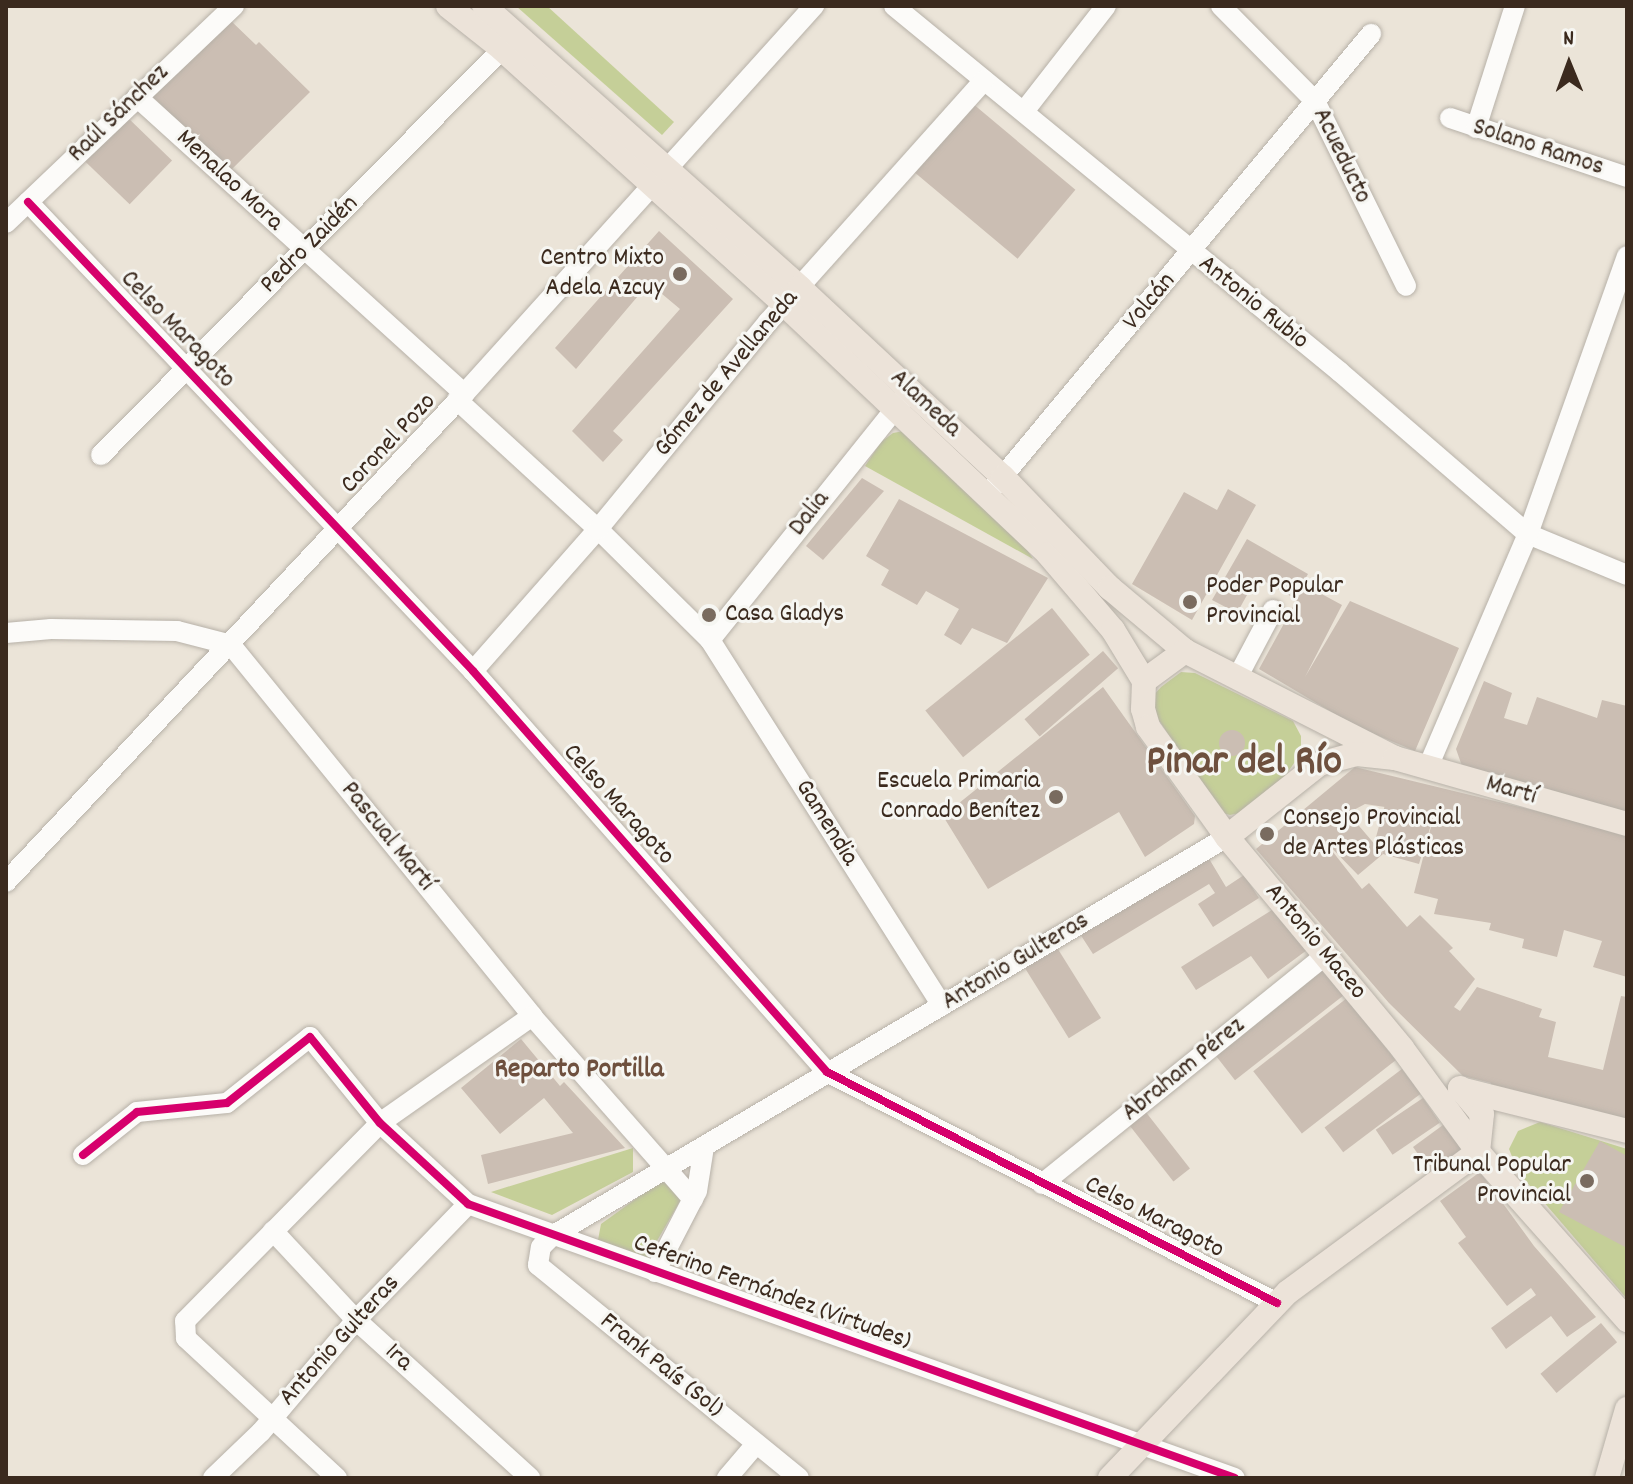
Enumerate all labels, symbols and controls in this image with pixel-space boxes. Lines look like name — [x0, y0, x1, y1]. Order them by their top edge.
north arrow — [1529, 24, 1609, 104]
text: N — [1563, 24, 1574, 55]
street label: Raúl Sánchez — [62, 58, 176, 170]
street label: Acueducto — [1305, 103, 1377, 209]
street label: Solano Ramos — [1468, 112, 1608, 184]
street label: Menalao Mora — [169, 123, 289, 239]
street label: Pedro Zaidén — [254, 189, 366, 301]
place label: Centro Mixto Adela Azcuy — [540, 243, 664, 304]
street label: Antonio Rubio — [1191, 249, 1315, 357]
street label: Celso Maragoto — [113, 264, 241, 396]
marker: Centro Mixto Adela Azcuy — [671, 265, 689, 283]
street label: Volcán — [1117, 267, 1183, 337]
street label: Gómez de Avellaneda — [648, 284, 806, 464]
street label: Alameda — [883, 363, 967, 445]
street label: Coronel Pozo — [335, 387, 443, 501]
street label: Dalia — [783, 485, 837, 543]
place label: Poder Popular Provincial — [1206, 571, 1343, 632]
marker: Poder Popular Provincial — [1181, 593, 1199, 611]
place label: Casa Gladys — [725, 599, 844, 631]
marker: Casa Gladys — [700, 606, 718, 624]
street label: Celso Maragoto — [555, 738, 681, 872]
district label: Pinar del Río — [1146, 739, 1342, 789]
place label: Escuela Primaria Conrado Benítez — [877, 766, 1040, 828]
street label: Martí — [1482, 769, 1540, 813]
street label: Gamendia — [787, 774, 865, 872]
street label: Pascual Martí — [333, 776, 441, 898]
marker: Escuela Primaria Conrado Benítez — [1047, 788, 1065, 806]
place label: Consejo Provincial de Artes Plásticas — [1283, 803, 1464, 864]
marker: Consejo Provincial de Artes Plásticas — [1258, 825, 1276, 843]
street label: Antonio Maceo — [1257, 877, 1373, 1007]
street label: Antonio Gulteras — [937, 906, 1095, 1018]
street label: Abraham Pérez — [1116, 1011, 1252, 1129]
district label: Reparto Portilla — [494, 1054, 664, 1088]
place label: Tribunal Popular Provincial — [1413, 1150, 1571, 1212]
street label: Celso Maragoto — [1079, 1170, 1229, 1266]
marker: Tribunal Popular Provincial — [1578, 1172, 1596, 1190]
street label: Ceferino Fernández (Virtudes) — [629, 1228, 915, 1358]
street label: Antonio Gulteras — [273, 1269, 407, 1413]
street label: Frank País (Sol) — [593, 1307, 729, 1425]
street label: 1ra — [377, 1337, 419, 1379]

